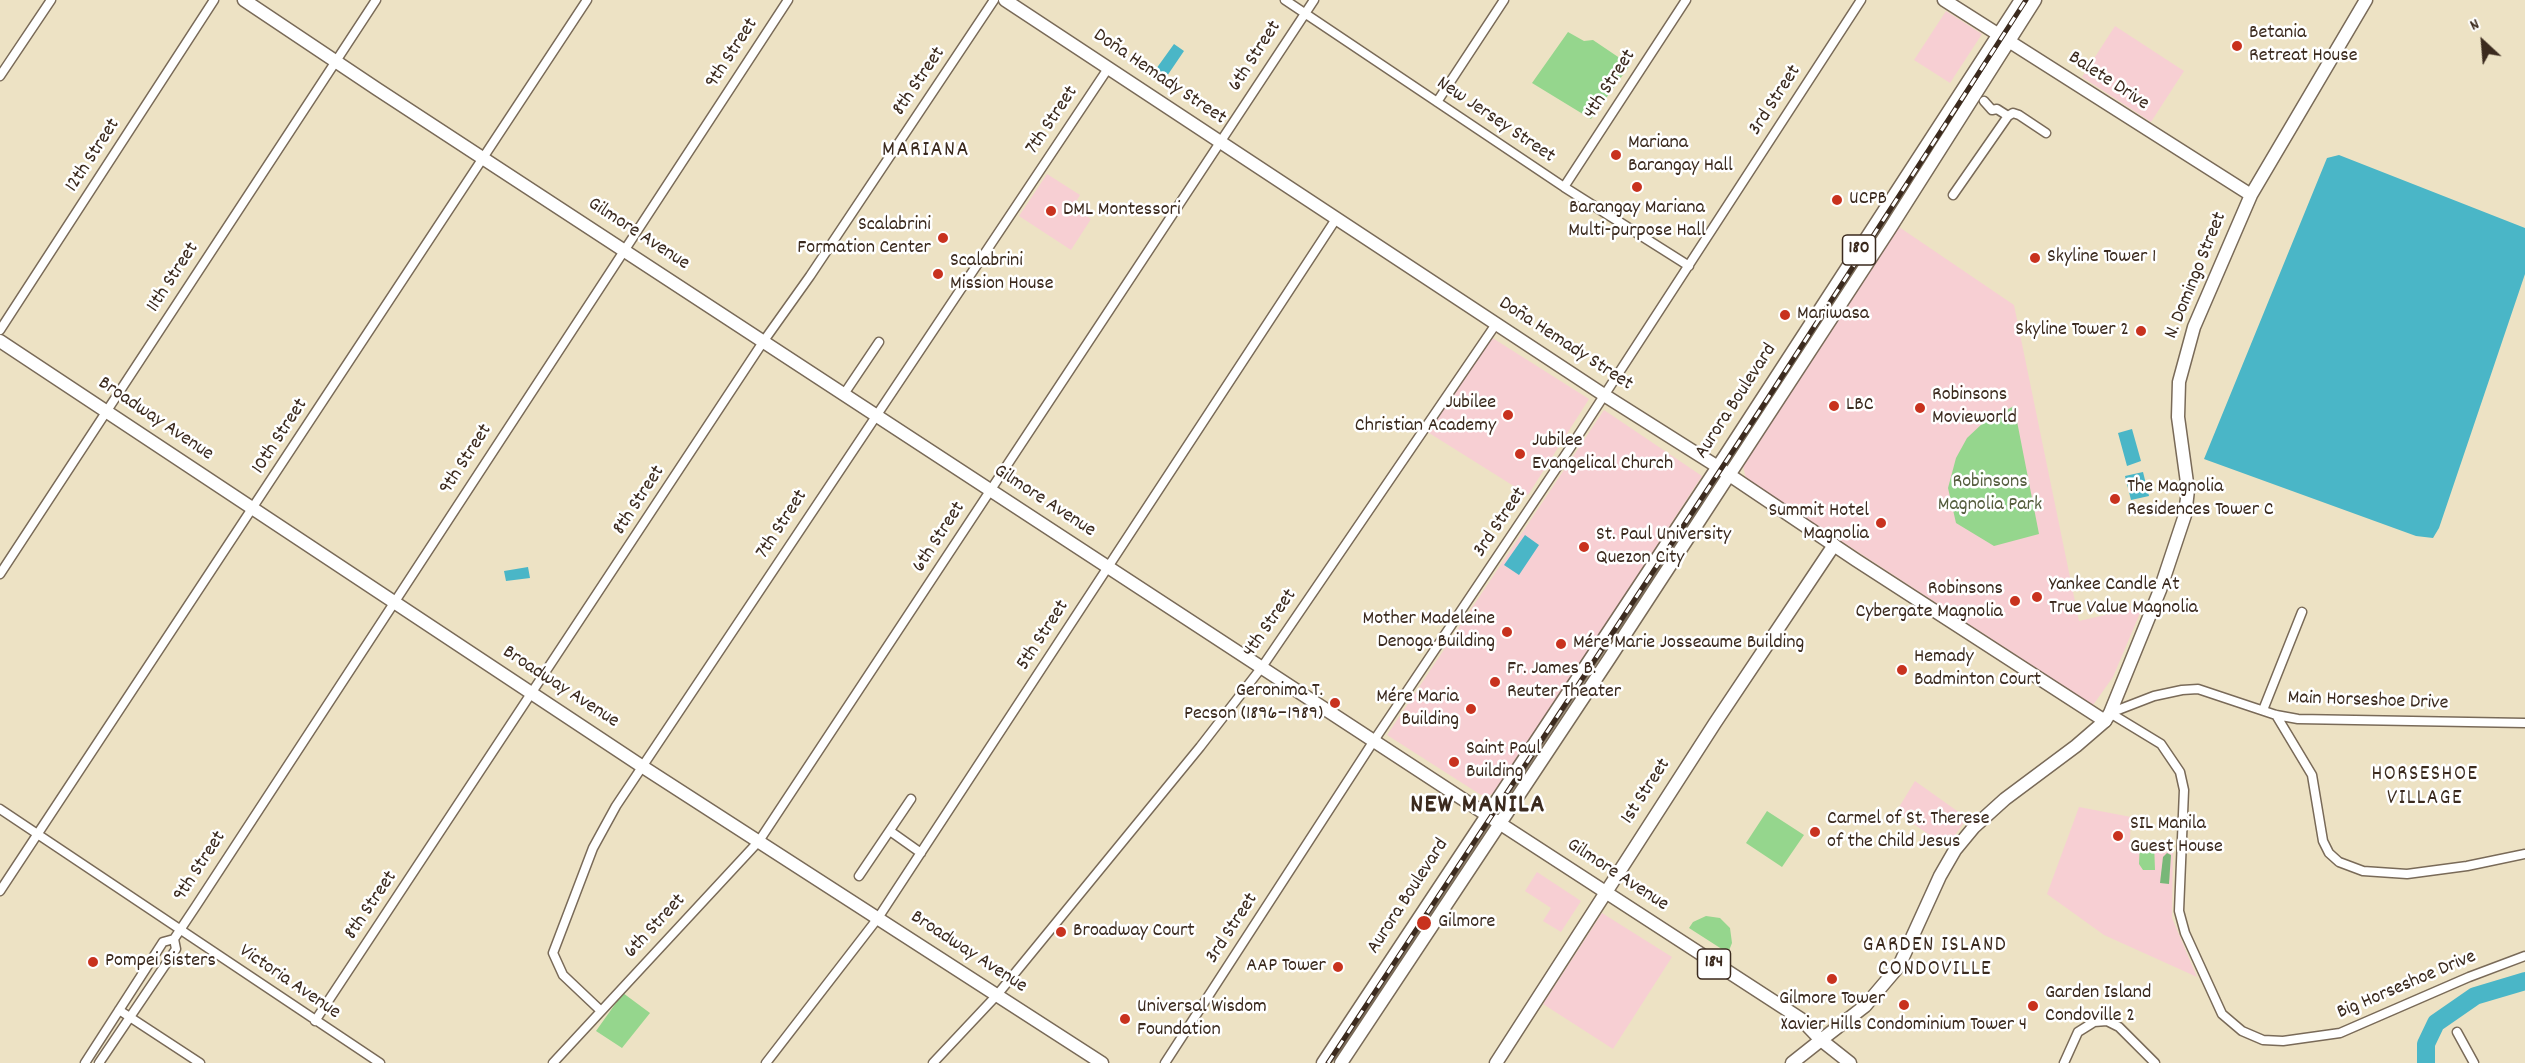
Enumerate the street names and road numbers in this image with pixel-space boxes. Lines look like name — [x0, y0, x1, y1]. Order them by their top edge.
street label: 9th Street — [701, 14, 765, 94]
street label: 6th Street — [1224, 17, 1288, 97]
street label: Doña Hemady Street — [1088, 25, 1230, 131]
street label: 8th Street — [888, 43, 952, 121]
street label: 4th Street — [1580, 46, 1642, 124]
street label: Balete Drive — [2063, 47, 2153, 117]
street label: 3rd Street — [1744, 61, 1808, 141]
street label: New Jersey Street — [1431, 72, 1559, 170]
street label: 7th Street — [1021, 82, 1085, 160]
street label: 12th Street — [61, 115, 127, 197]
street label: Gilmore Avenue — [583, 193, 693, 277]
street label: N. Domingo Street — [2161, 209, 2233, 343]
road number: 180 — [1842, 235, 1876, 265]
street label: 11th Street — [143, 239, 205, 317]
street label: Doña Hemady Street — [1493, 293, 1637, 397]
street label: Aurora Boulevard — [1691, 340, 1783, 464]
street label: Broadway Avenue — [93, 373, 217, 467]
street label: 10th Street — [248, 395, 314, 479]
street label: 9th Street — [435, 420, 499, 500]
street label: Gilmore Avenue — [989, 460, 1099, 544]
street label: 8th Street — [609, 462, 671, 540]
street label: 3rd Street — [1469, 484, 1533, 562]
street label: 7th Street — [752, 486, 814, 564]
street label: 6th Street — [908, 498, 972, 578]
street label: 4th Street — [1239, 585, 1303, 663]
street label: 5th Street — [1012, 596, 1076, 676]
street label: Broadway Avenue — [497, 641, 623, 735]
street label: Main Horseshoe Drive — [2287, 687, 2449, 717]
street label: 1st Street — [1617, 755, 1677, 829]
street label: 9th Street — [169, 827, 233, 907]
street label: Gilmore Avenue — [1562, 834, 1672, 918]
street label: Aurora Boulevard — [1363, 835, 1455, 959]
street label: 8th Street — [340, 867, 404, 945]
street label: 3rd Street — [1201, 889, 1265, 969]
street label: 6th Street — [620, 890, 692, 964]
street label: Broadway Avenue — [905, 906, 1031, 1000]
street label: Victoria Avenue — [234, 940, 344, 1026]
street label: Big Horseshoe Drive — [2334, 946, 2480, 1026]
road number: 184 — [1698, 949, 1730, 979]

